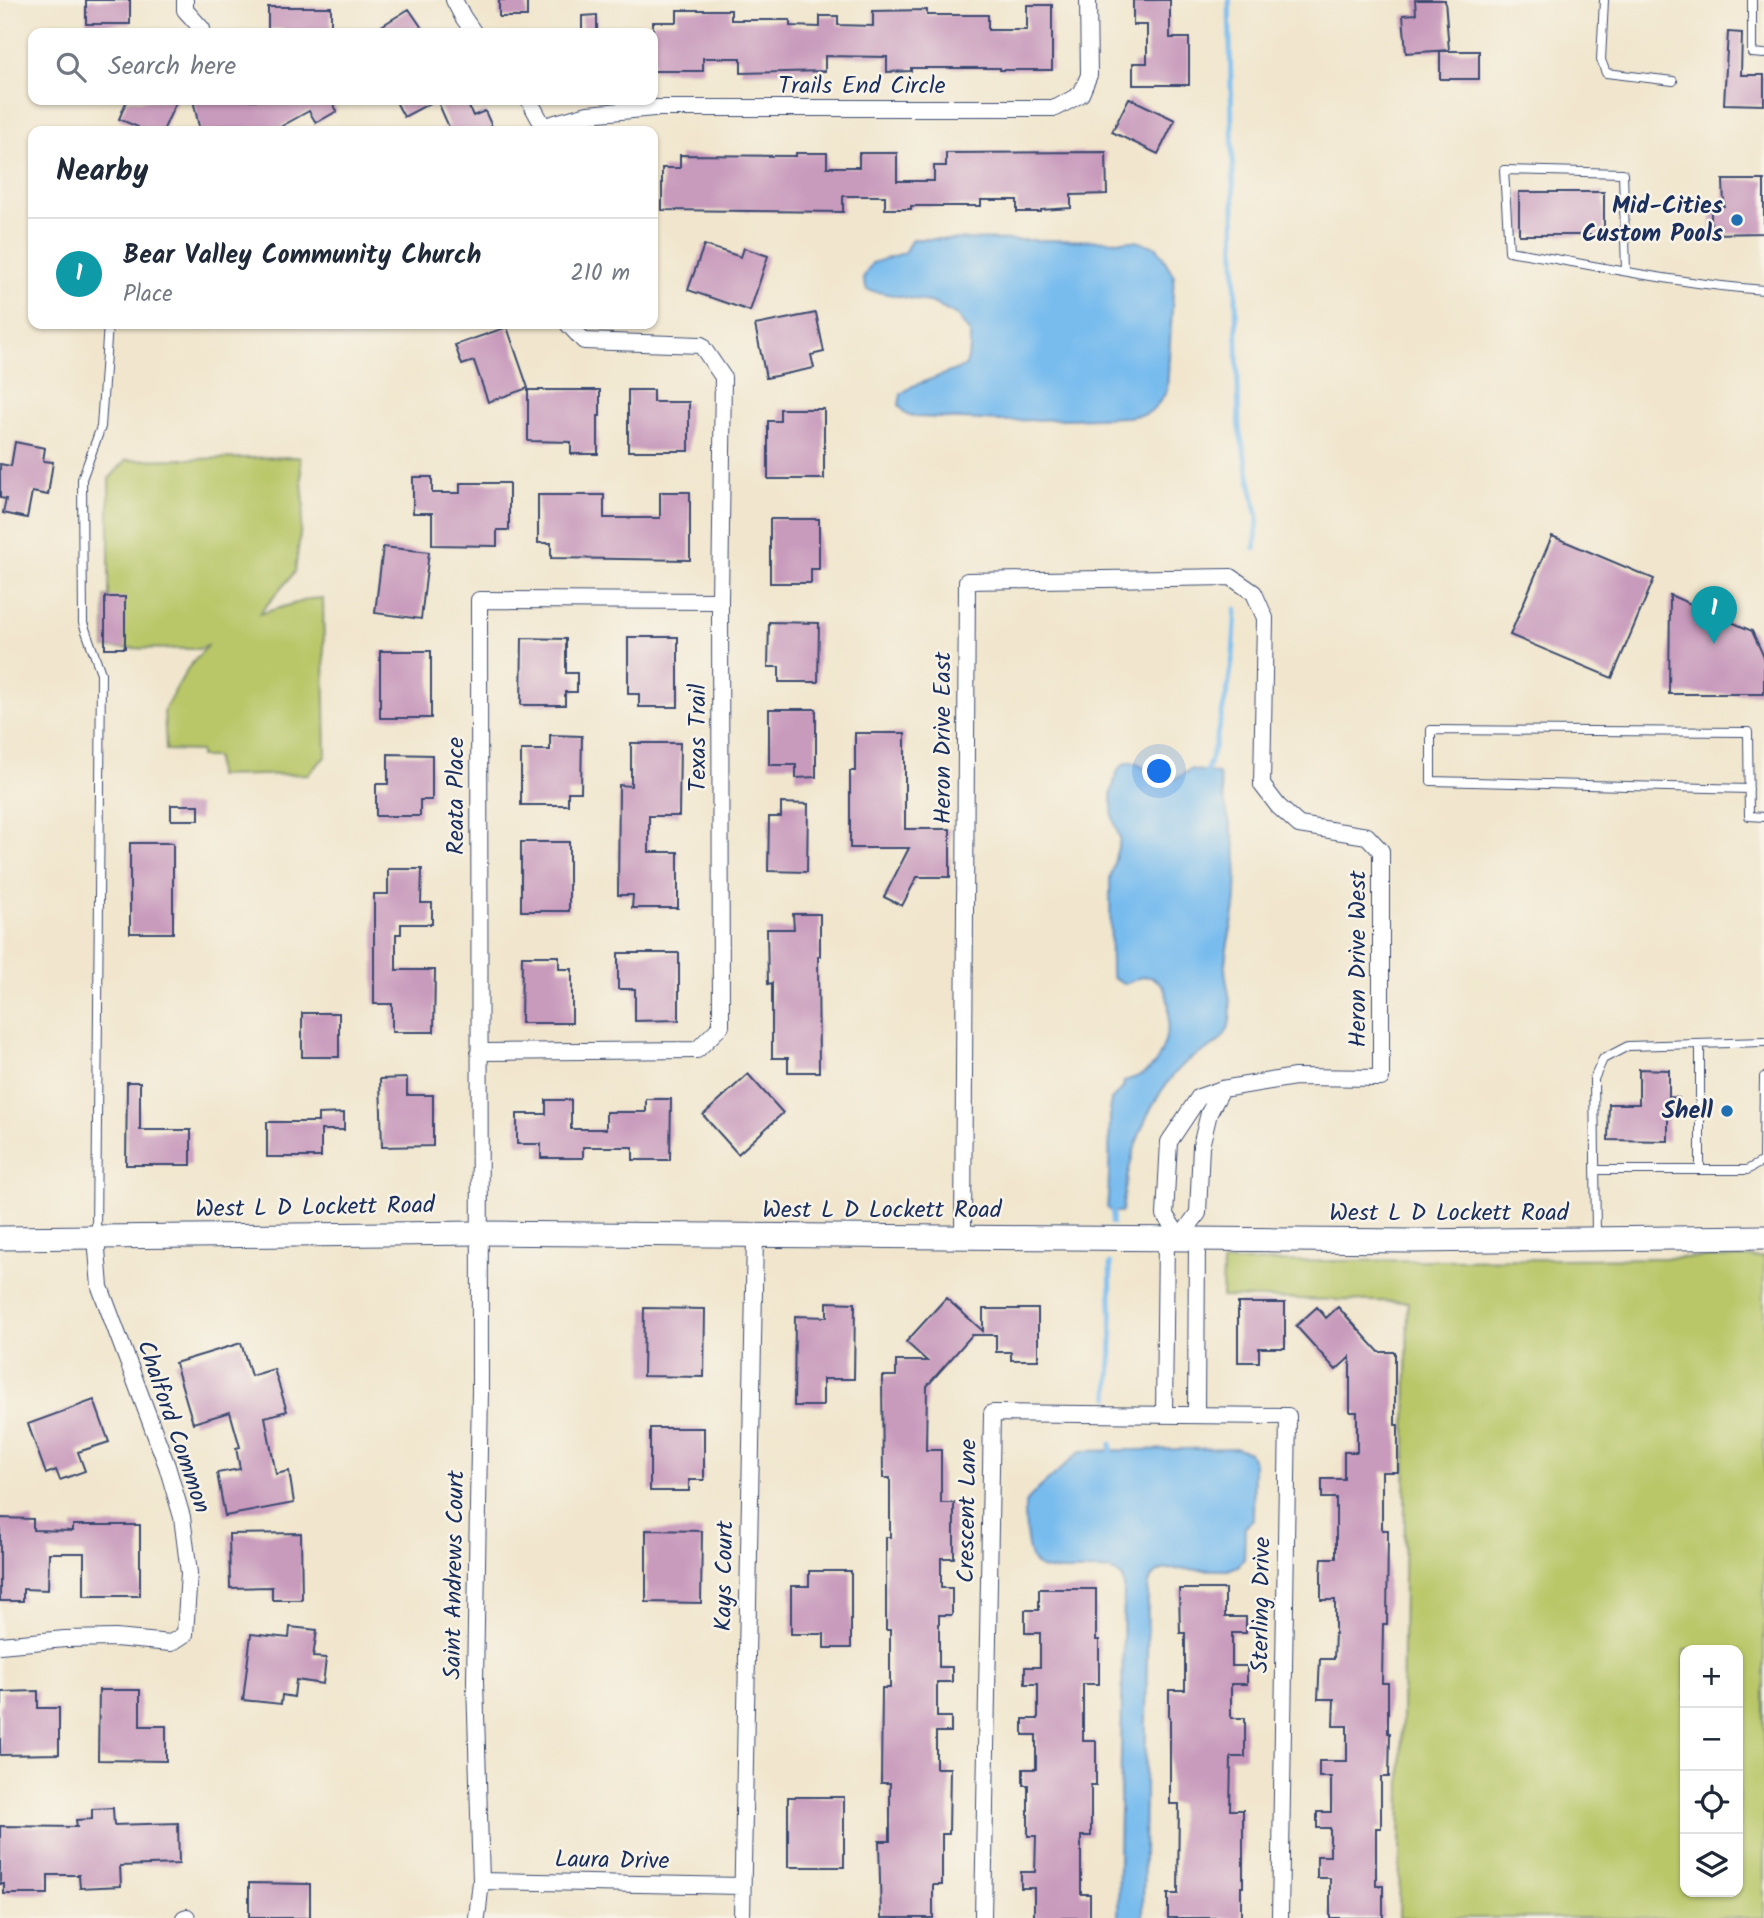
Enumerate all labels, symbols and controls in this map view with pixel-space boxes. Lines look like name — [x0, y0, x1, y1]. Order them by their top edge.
search box — [28, 28, 658, 105]
text: Search here — [108, 46, 236, 88]
icon: search — [52, 48, 90, 86]
street label: Trails End Circle — [778, 67, 946, 106]
text: Nearby — [56, 148, 148, 196]
place label: Mid-Cities Custom Pools — [1582, 187, 1723, 254]
marker: Mid-Cities Custom Pools — [1729, 212, 1745, 228]
text: Bear Valley Community Church — [123, 235, 481, 277]
text: 1 — [76, 256, 82, 292]
text: 210 m — [570, 256, 630, 292]
text: Place — [123, 277, 173, 313]
pin: 1 — [1691, 586, 1737, 644]
street label: Heron Drive East — [924, 651, 963, 824]
street label: Texas Trail — [679, 684, 718, 792]
street label: Reata Place — [437, 737, 476, 855]
your location — [1142, 754, 1176, 788]
street label: Heron Drive West — [1339, 870, 1378, 1047]
place label: Shell — [1662, 1092, 1714, 1131]
marker: Shell — [1719, 1103, 1735, 1119]
street label: West L D Lockett Road — [195, 1186, 436, 1230]
street label: West L D Lockett Road — [762, 1191, 1003, 1230]
street label: West L D Lockett Road — [1329, 1194, 1570, 1233]
street label: Chalford Common — [125, 1335, 221, 1519]
street label: Crescent Lane — [947, 1438, 989, 1584]
street label: Saint Andrews Court — [434, 1469, 476, 1680]
street label: Kays Court — [705, 1520, 745, 1632]
street label: Sterling Drive — [1241, 1536, 1283, 1673]
map controls — [1680, 1645, 1743, 1897]
button: + — [1680, 1645, 1743, 1708]
button: − — [1680, 1708, 1743, 1771]
button: locate — [1680, 1771, 1743, 1834]
button: layers — [1680, 1834, 1743, 1897]
street label: Laura Drive — [554, 1841, 670, 1882]

